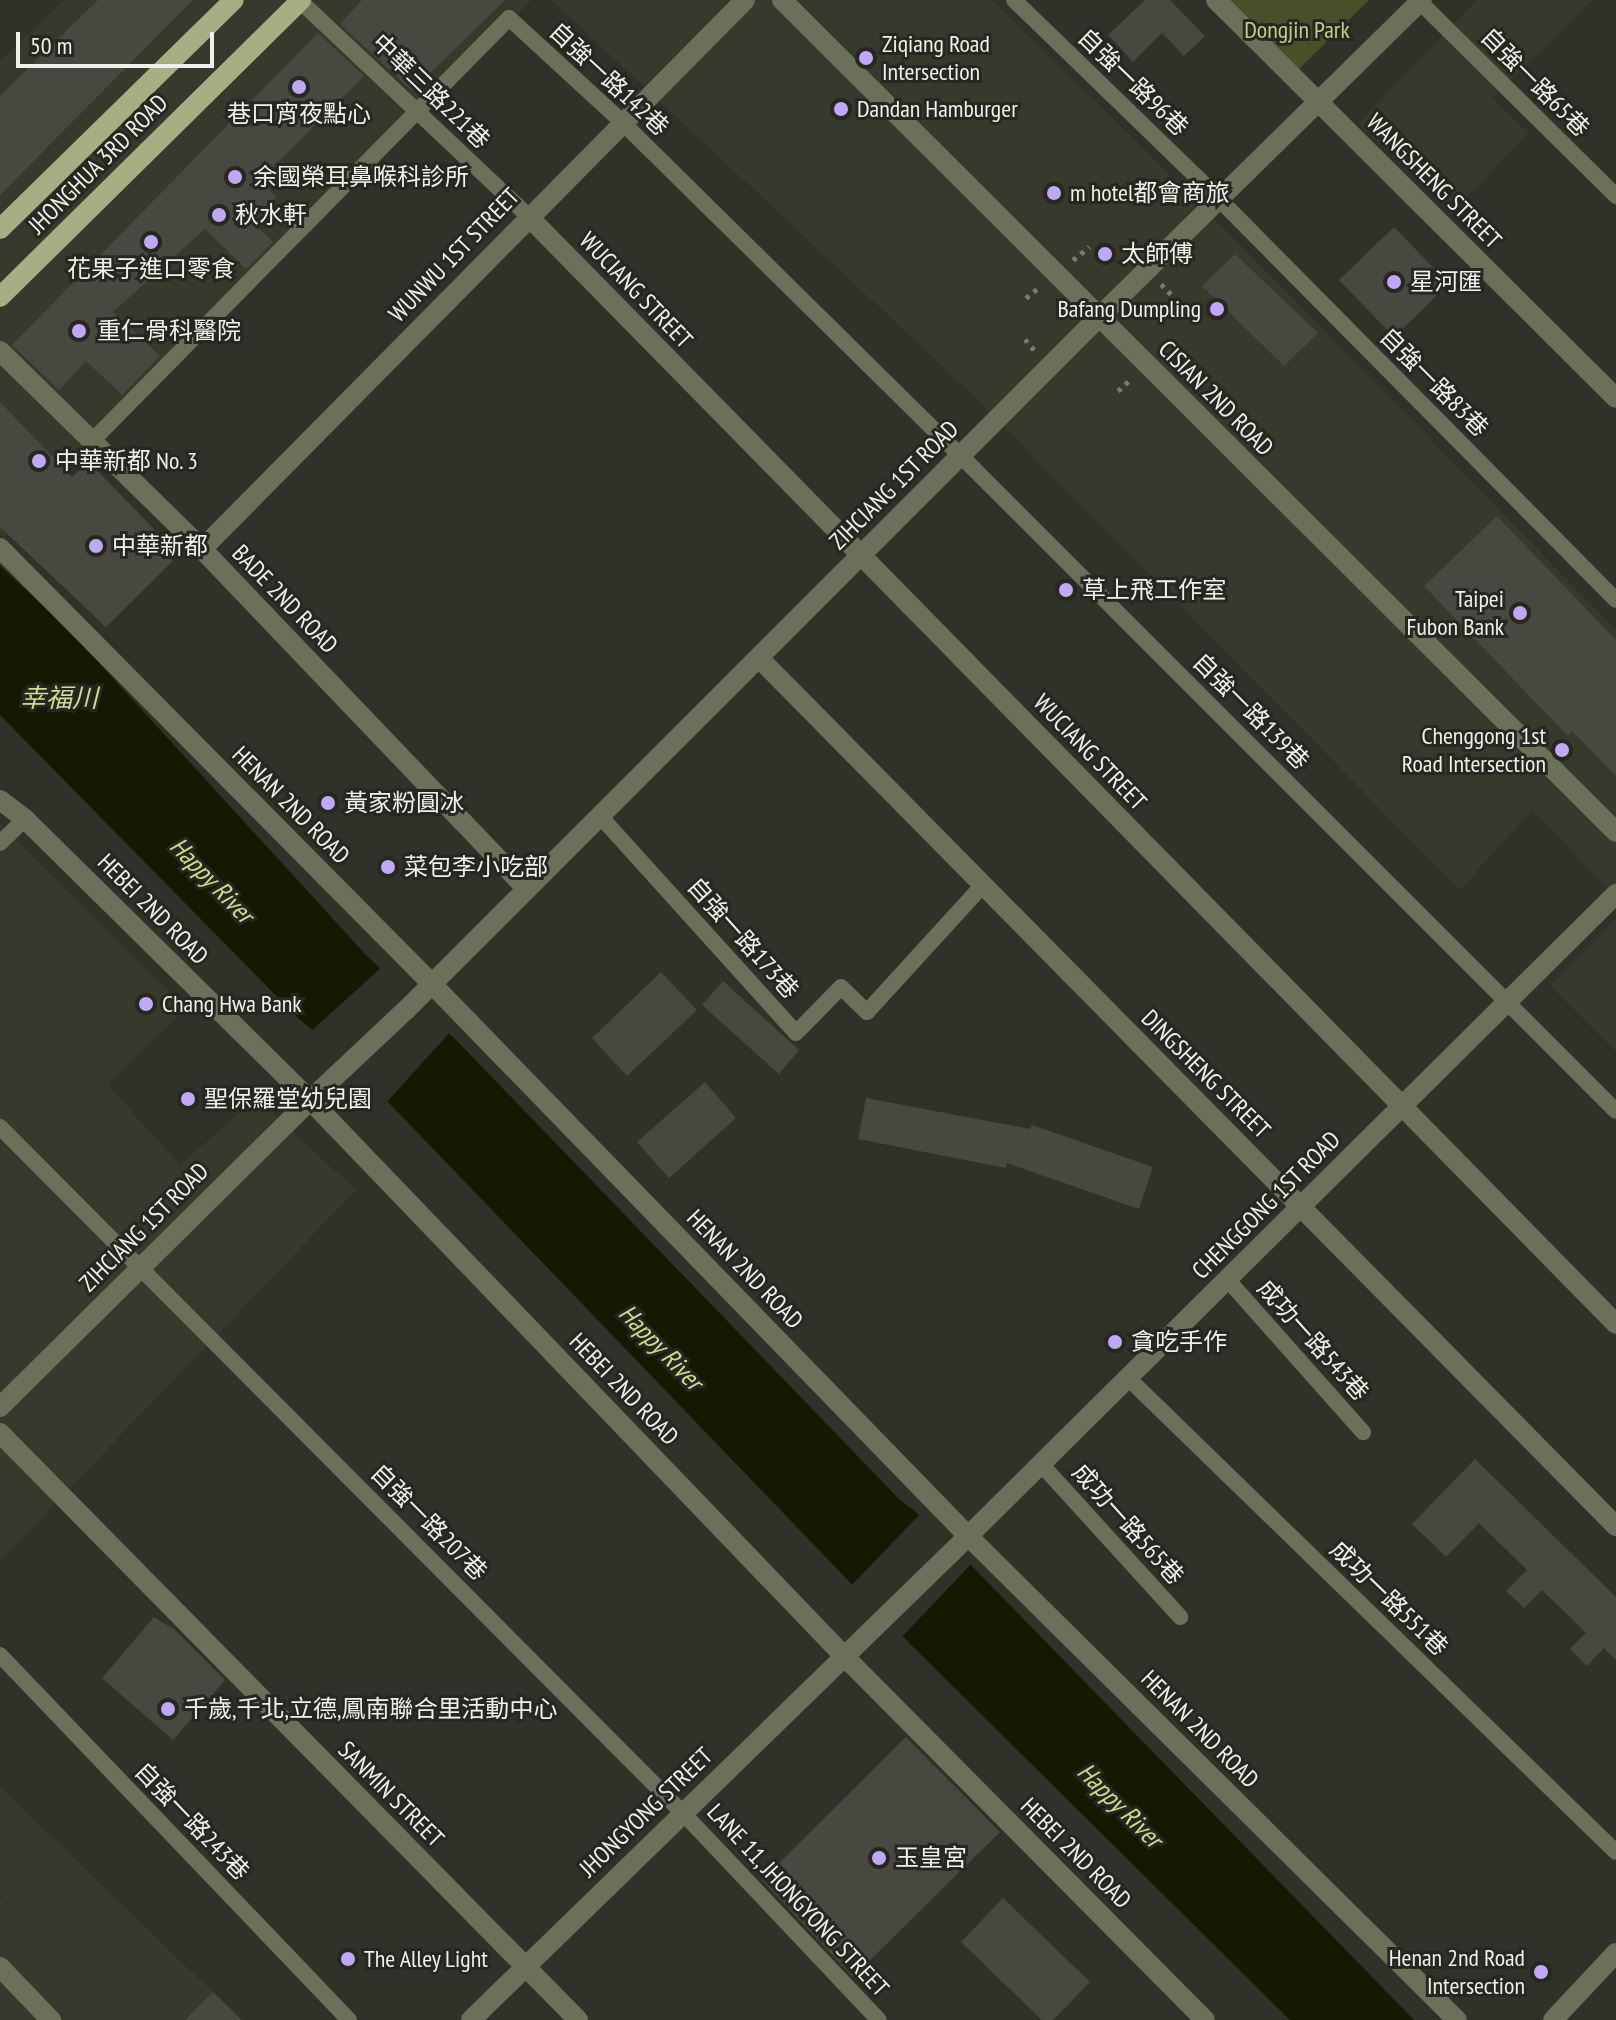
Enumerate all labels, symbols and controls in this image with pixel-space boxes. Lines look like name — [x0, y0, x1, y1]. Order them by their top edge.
scale bar — [20, 16, 218, 66]
park label: Dongjin Park — [1244, 16, 1350, 44]
street label: 自強一路142巷 — [543, 17, 675, 141]
street label: 自強一路96巷 — [1072, 22, 1194, 142]
street label: 自強一路65巷 — [1475, 22, 1595, 142]
street label: 中華三路221巷 — [366, 28, 496, 154]
text: 50 m — [30, 30, 72, 61]
place label: Ziqiang Road Intersection — [882, 30, 990, 86]
marker: Ziqiang Road Intersection — [857, 49, 875, 67]
marker: 巷口宵夜點心 — [290, 78, 308, 96]
street label: JHONGHUA 3RD ROAD — [22, 88, 174, 240]
place label: Dandan Hamburger — [857, 95, 1018, 123]
place label: 巷口宵夜點心 — [227, 100, 371, 128]
marker: Dandan Hamburger — [832, 100, 850, 118]
street label: WANGSHENG STREET — [1361, 108, 1507, 254]
place label: 余國榮耳鼻喉科診所 — [253, 163, 469, 191]
marker: 余國榮耳鼻喉科診所 — [224, 166, 246, 188]
place label: m hotel都會商旅 — [1070, 179, 1230, 207]
street label: WUNWU 1ST STREET — [383, 182, 525, 328]
marker: m hotel都會商旅 — [1045, 184, 1063, 202]
place label: 秋水軒 — [235, 201, 307, 229]
marker: 秋水軒 — [210, 206, 228, 224]
street label: WUCIANG STREET — [573, 226, 699, 354]
marker: 花果子進口零食 — [142, 233, 160, 251]
place label: 太師傅 — [1121, 240, 1193, 268]
marker: 太師傅 — [1096, 245, 1114, 263]
place label: 花果子進口零食 — [67, 255, 235, 283]
place label: 星河匯 — [1410, 268, 1482, 296]
marker: 星河匯 — [1385, 273, 1403, 291]
place label: Bafang Dumpling — [1058, 295, 1201, 323]
marker: Bafang Dumpling — [1208, 300, 1226, 318]
place label: 重仁骨科醫院 — [97, 317, 241, 345]
marker: 重仁骨科醫院 — [68, 320, 90, 342]
street label: 自強一路83巷 — [1374, 322, 1494, 442]
street label: CISIAN 2ND ROAD — [1153, 335, 1279, 461]
street label: ZIHCIANG 1ST ROAD — [823, 414, 965, 556]
place label: 中華新都 No. 3 — [55, 447, 199, 475]
marker: 中華新都 No. 3 — [30, 452, 48, 470]
place label: 中華新都 — [112, 532, 208, 560]
marker: 中華新都 — [87, 537, 105, 555]
street label: BADE 2ND ROAD — [226, 539, 344, 659]
place label: 草上飛工作室 — [1082, 576, 1226, 604]
marker: 草上飛工作室 — [1057, 581, 1075, 599]
place label: Taipei Fubon Bank — [1407, 585, 1504, 641]
marker: Taipei Fubon Bank — [1511, 604, 1529, 622]
street label: 自強一路139巷 — [1187, 647, 1315, 775]
water label: 幸福川 — [20, 682, 98, 714]
street label: WUCIANG STREET — [1027, 688, 1153, 816]
place label: Chenggong 1st Road Intersection — [1402, 722, 1546, 778]
street label: HENAN 2ND ROAD — [226, 740, 356, 870]
marker: Chenggong 1st Road Intersection — [1553, 741, 1571, 759]
place label: 黃家粉圓冰 — [344, 789, 464, 817]
marker: 黃家粉圓冰 — [319, 794, 337, 812]
water label: Happy River — [163, 830, 261, 930]
street label: HEBEI 2ND ROAD — [92, 848, 214, 970]
place label: 菜包李小吃部 — [404, 853, 548, 881]
marker: 菜包李小吃部 — [379, 858, 397, 876]
street label: 自強一路173巷 — [681, 872, 805, 1004]
place label: Chang Hwa Bank — [162, 990, 302, 1018]
marker: Chang Hwa Bank — [137, 995, 155, 1013]
street label: DINGSHENG STREET — [1136, 1004, 1276, 1144]
place label: 聖保羅堂幼兒園 — [204, 1085, 372, 1113]
marker: 聖保羅堂幼兒園 — [179, 1090, 197, 1108]
street label: CHENGGONG 1ST ROAD — [1186, 1125, 1346, 1285]
street label: ZIHCIANG 1ST ROAD — [73, 1156, 215, 1298]
street label: HENAN 2ND ROAD — [681, 1204, 809, 1334]
street label: 成功一路543巷 — [1251, 1274, 1375, 1406]
water label: Happy River — [612, 1297, 710, 1397]
street label: HEBEI 2ND ROAD — [564, 1327, 684, 1451]
place label: 貪吃手作 — [1131, 1328, 1227, 1356]
marker: 貪吃手作 — [1106, 1333, 1124, 1351]
street label: 自強一路207巷 — [365, 1458, 493, 1586]
street label: 成功一路565巷 — [1066, 1458, 1190, 1590]
street label: 成功一路551巷 — [1324, 1535, 1454, 1661]
street label: HENAN 2ND ROAD — [1135, 1664, 1265, 1794]
place label: 千歲,千北,立德,鳳南聯合里活動中心 — [184, 1695, 557, 1723]
marker: 千歲,千北,立德,鳳南聯合里活動中心 — [159, 1700, 177, 1718]
street label: SANMIN STREET — [332, 1735, 450, 1853]
street label: JHONGYONG STREET — [574, 1741, 718, 1883]
street label: 自強一路243巷 — [129, 1756, 255, 1886]
water label: Happy River — [1071, 1756, 1169, 1854]
street label: HEBEI 2ND ROAD — [1015, 1792, 1137, 1914]
street label: LANE 11, JHONGYONG STREET — [701, 1797, 895, 2003]
place label: 玉皇宮 — [895, 1844, 967, 1872]
marker: 玉皇宮 — [870, 1849, 888, 1867]
place label: Henan 2nd Road Intersection — [1389, 1944, 1525, 2000]
place label: The Alley Light — [364, 1945, 489, 1973]
marker: The Alley Light — [339, 1950, 357, 1968]
marker: Henan 2nd Road Intersection — [1532, 1963, 1550, 1981]

